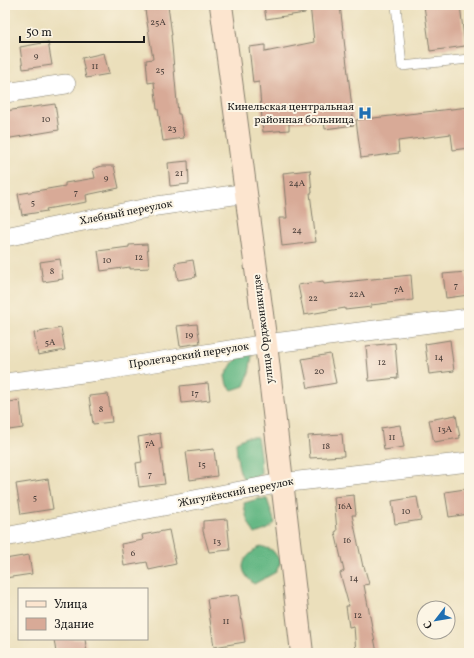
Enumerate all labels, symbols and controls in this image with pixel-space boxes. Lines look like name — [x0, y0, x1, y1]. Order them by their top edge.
house number: 25А — [150, 16, 166, 29]
scale bar — [20, 18, 144, 44]
text: 50 m — [26, 25, 52, 41]
house number: 9 — [34, 50, 39, 63]
house number: 11 — [92, 60, 98, 73]
house number: 25 — [155, 64, 165, 77]
place label: Кинельская центральная районная больница — [227, 100, 355, 128]
hospital icon: Кинельская центральная районная больница — [357, 105, 373, 121]
house number: 10 — [42, 113, 51, 126]
house number: 23 — [167, 122, 177, 135]
house number: 21 — [175, 167, 183, 180]
house number: 9 — [104, 172, 109, 185]
house number: 24А — [289, 177, 306, 190]
house number: 7 — [74, 186, 78, 199]
house number: 5 — [31, 196, 35, 209]
street label: Хлебный переулок — [78, 197, 174, 229]
house number: 24 — [292, 224, 302, 237]
house number: 12 — [135, 251, 143, 264]
house number: 10 — [103, 254, 112, 267]
house number: 8 — [50, 265, 55, 278]
street label: улица Орджоникидзе — [250, 273, 278, 385]
house number: 7 — [454, 279, 458, 292]
house number: 7А — [394, 283, 405, 296]
house number: 22А — [349, 288, 366, 301]
house number: 22 — [308, 292, 318, 305]
house number: 19 — [185, 329, 193, 342]
house number: 5А — [45, 336, 56, 349]
street label: Пролетарский переулок — [128, 339, 250, 373]
house number: 14 — [435, 351, 443, 364]
house number: 12 — [378, 356, 386, 369]
house number: 20 — [314, 365, 325, 378]
house number: 17 — [191, 387, 199, 400]
house number: 8 — [99, 403, 104, 416]
house number: 13А — [438, 423, 453, 436]
house number: 11 — [389, 431, 395, 444]
house number: 7А — [145, 437, 156, 450]
house number: 18 — [322, 440, 330, 453]
house number: 15 — [198, 458, 206, 471]
house number: 7 — [148, 468, 152, 481]
street label: Жигулёвский переулок — [177, 474, 295, 512]
house number: 5 — [33, 491, 37, 504]
house number: 16А — [338, 500, 353, 513]
house number: 10 — [402, 505, 411, 518]
house number: 16 — [343, 534, 351, 547]
house number: 13 — [213, 535, 221, 548]
house number: 6 — [131, 547, 136, 560]
house number: 14 — [350, 572, 358, 585]
legend — [18, 588, 148, 640]
text: Улица — [54, 597, 87, 613]
north arrow — [416, 600, 456, 640]
house number: 12 — [354, 609, 362, 622]
house number: 11 — [223, 615, 229, 628]
text: Здание — [54, 617, 94, 633]
text: С — [420, 617, 437, 631]

